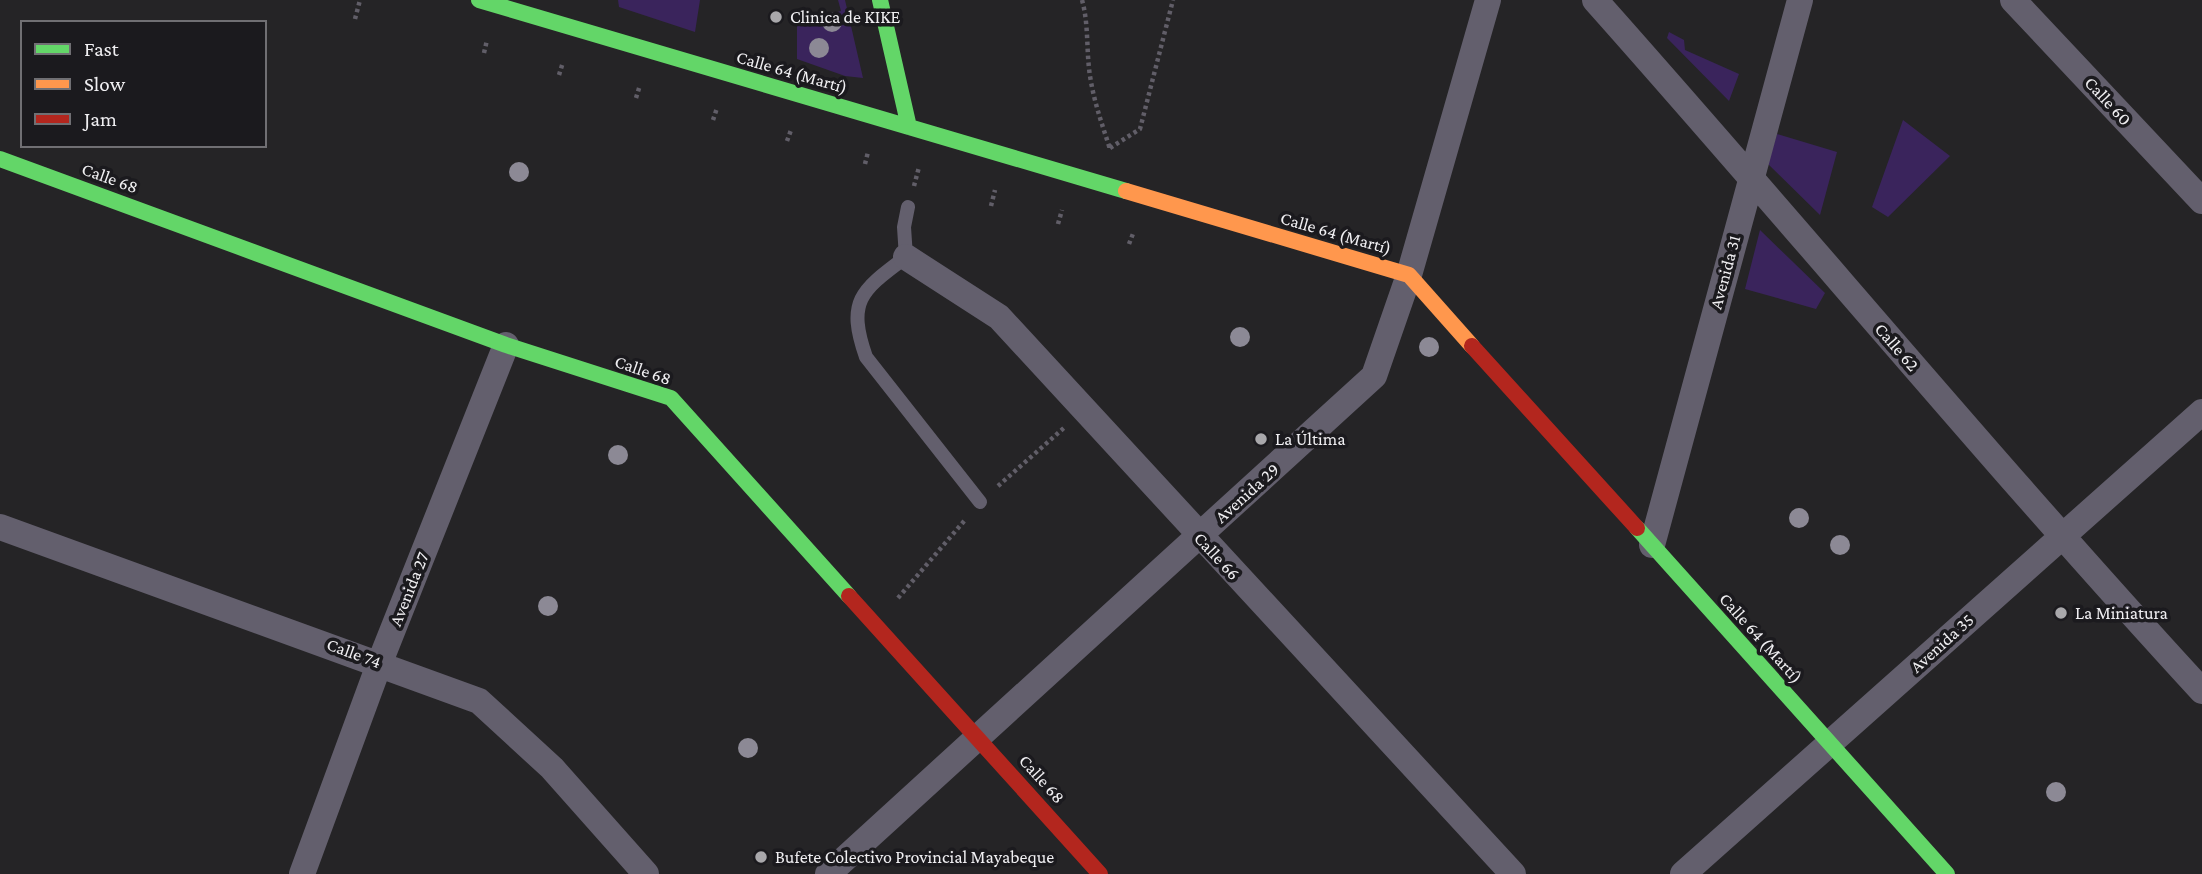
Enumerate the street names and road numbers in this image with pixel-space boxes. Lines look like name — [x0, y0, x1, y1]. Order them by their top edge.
street label: Calle 64 (Martí) — [734, 47, 850, 98]
street label: Calle 60 — [2081, 73, 2135, 129]
street label: Calle 68 — [79, 159, 141, 197]
street label: Calle 64 (Martí) — [1278, 208, 1394, 259]
street label: Avenida 31 — [1706, 233, 1744, 311]
street label: Calle 62 — [1871, 319, 1923, 375]
street label: Calle 68 — [612, 351, 674, 389]
street label: Avenida 29 — [1211, 459, 1283, 527]
street label: Calle 66 — [1190, 528, 1244, 584]
street label: Avenida 27 — [385, 549, 433, 629]
street label: Calle 64 (Martí) — [1715, 589, 1807, 688]
street label: Avenida 35 — [1906, 609, 1978, 677]
street label: Calle 74 — [324, 634, 384, 672]
street label: Calle 68 — [1015, 751, 1069, 807]

